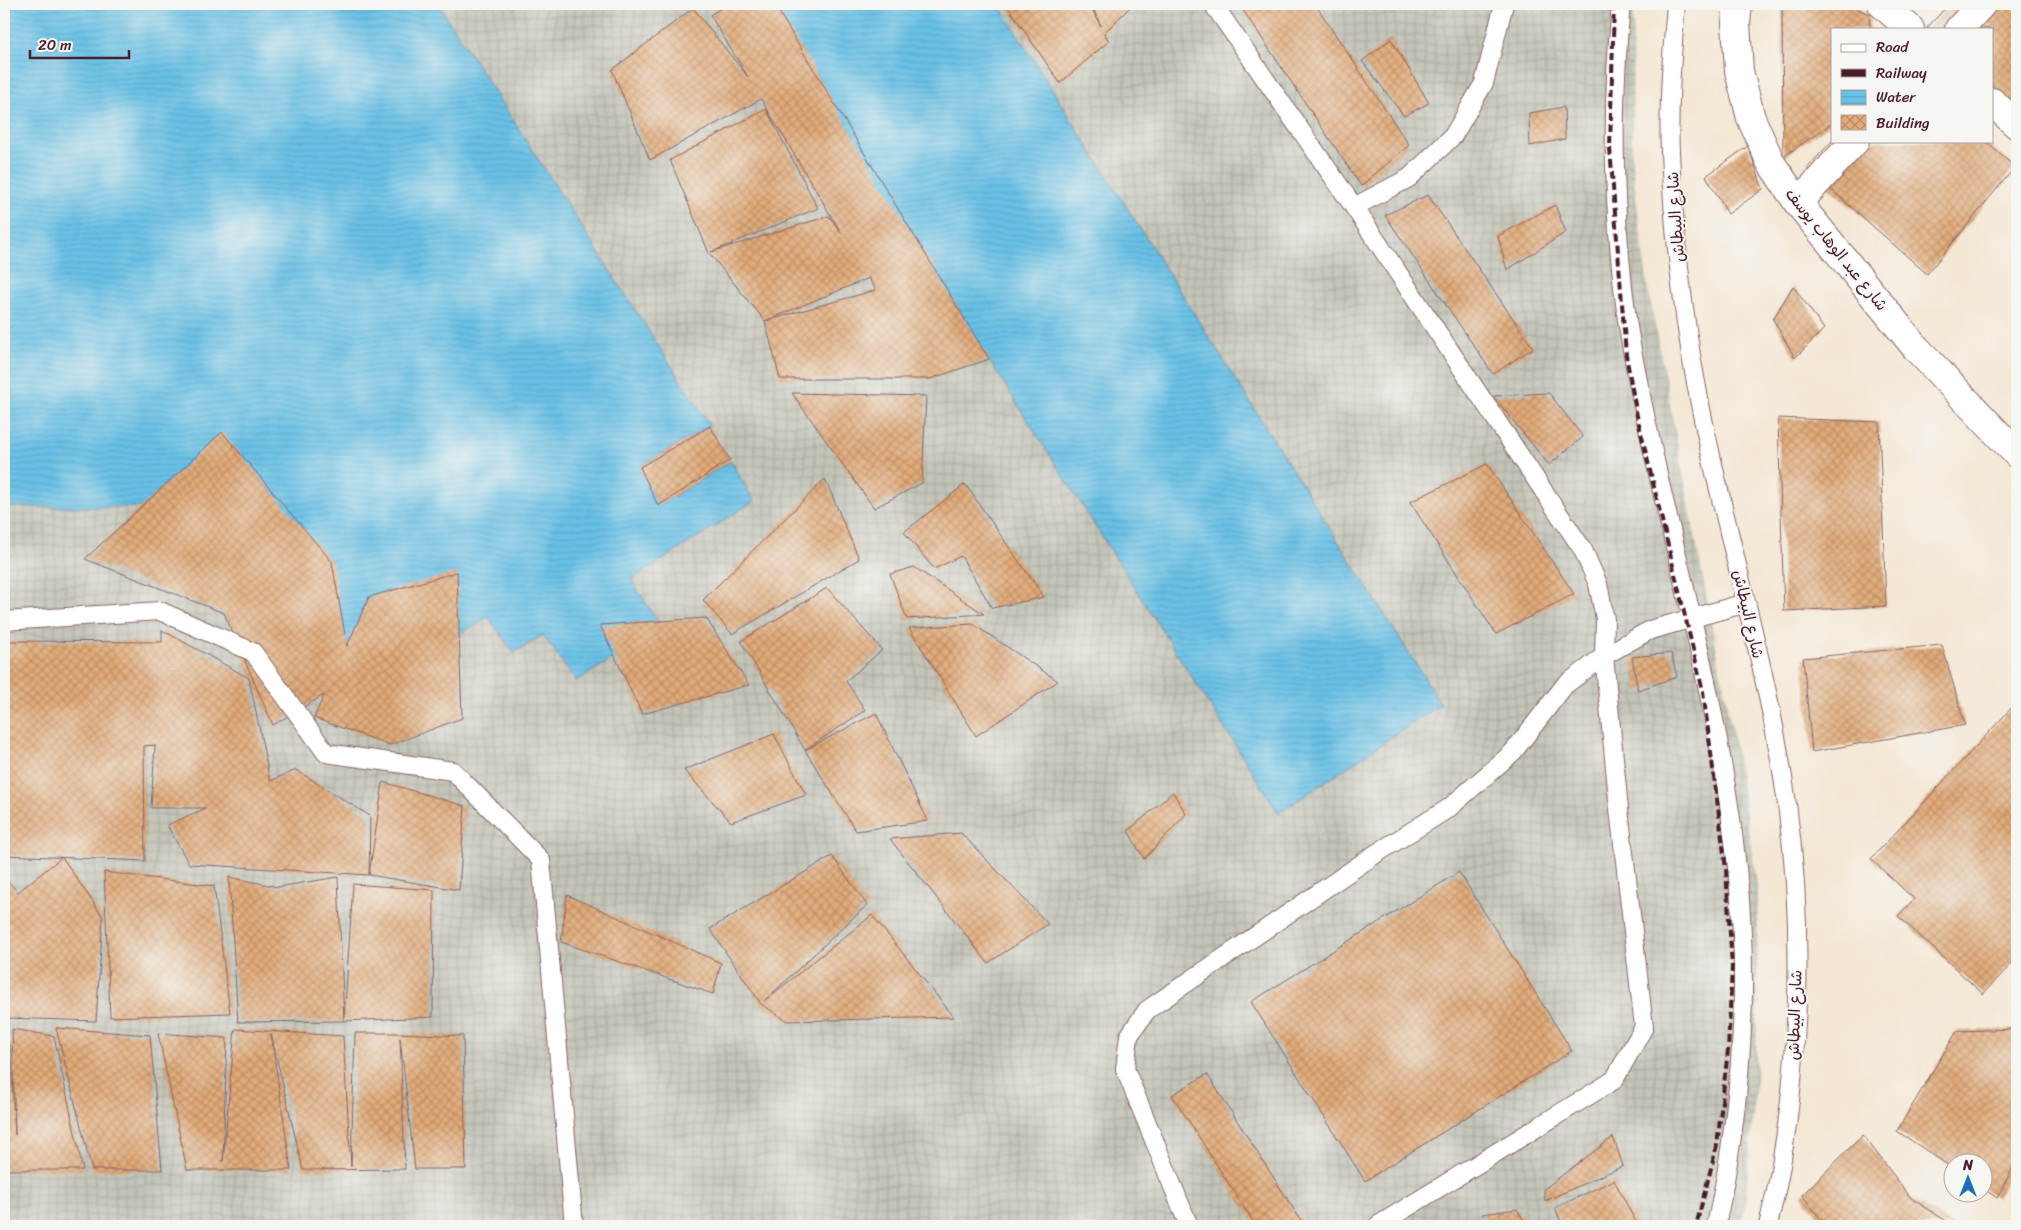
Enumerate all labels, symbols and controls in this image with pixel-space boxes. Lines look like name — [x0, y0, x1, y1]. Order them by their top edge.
scale bar — [30, 28, 129, 60]
legend — [1831, 28, 1994, 142]
text: 20 m — [38, 32, 72, 58]
text: Road — [1876, 34, 1909, 60]
text: Railway — [1876, 60, 1927, 86]
text: Water — [1876, 84, 1916, 110]
text: Building — [1876, 110, 1930, 136]
street label: شارع البيطاش — [1658, 171, 1693, 263]
street label: شارع عبد الوهاب يوسف — [1778, 181, 1896, 317]
street label: شارع البيطاش — [1724, 567, 1773, 661]
street label: شارع البيطاش — [1778, 969, 1811, 1061]
north arrow — [1944, 1152, 1994, 1202]
text: N — [1962, 1153, 1973, 1178]

